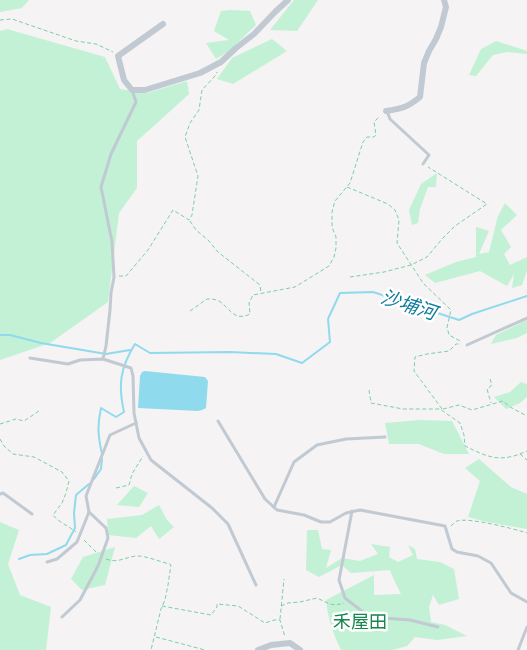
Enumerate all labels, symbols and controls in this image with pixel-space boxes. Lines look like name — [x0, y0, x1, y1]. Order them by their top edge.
water label: 沙埔河 — [378, 284, 443, 325]
park label: 禾屋田 — [333, 610, 387, 632]

